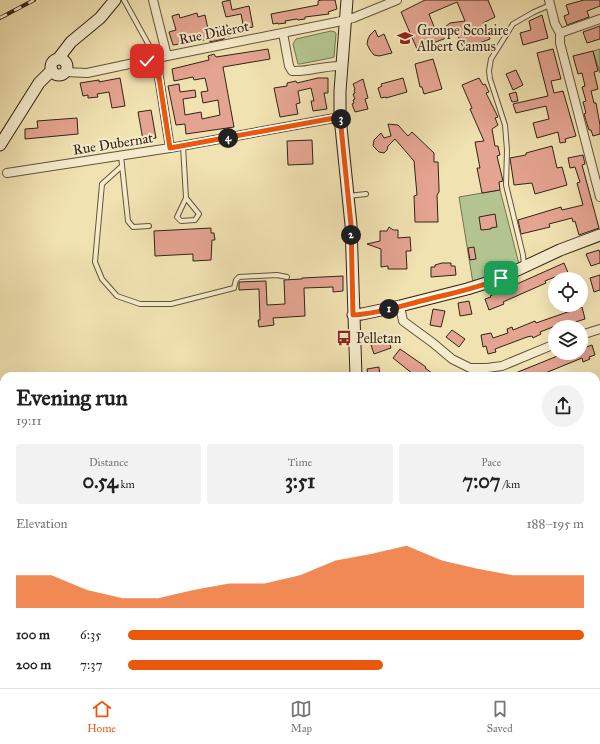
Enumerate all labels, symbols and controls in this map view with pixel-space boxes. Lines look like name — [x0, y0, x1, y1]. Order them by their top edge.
street label: Rue Diderot — [178, 18, 251, 48]
place label: Groupe Scolaire Albert Camus — [416, 22, 509, 55]
school or university icon: Groupe Scolaire Albert Camus — [396, 29, 414, 47]
pin — [130, 44, 164, 78]
icon: check — [136, 50, 158, 72]
pin: 3 — [331, 109, 351, 129]
text: 3 — [339, 112, 343, 125]
pin: 4 — [218, 128, 238, 148]
street label: Rue Dubernat — [72, 129, 154, 159]
text: 4 — [225, 131, 231, 144]
pin: 2 — [341, 225, 361, 245]
text: 2 — [348, 228, 354, 241]
pin — [484, 261, 518, 295]
icon: arrive — [490, 267, 512, 289]
map controls — [548, 272, 588, 360]
button: locate — [548, 272, 588, 312]
pin: 1 — [379, 299, 399, 319]
text: 1 — [387, 302, 391, 315]
button: layers — [548, 320, 588, 360]
bus stop icon: Pelletan — [335, 329, 353, 347]
place label: Pelletan — [356, 330, 402, 347]
text: Evening run — [16, 384, 128, 411]
button: share — [542, 385, 584, 427]
text: 19:11 — [16, 413, 42, 429]
text: Distance — [89, 456, 128, 469]
text: Time — [288, 456, 312, 469]
text: Pace — [481, 456, 501, 469]
text: 0.54 — [83, 469, 118, 493]
text: 3:51 — [285, 469, 315, 493]
text: 7:07 — [462, 469, 500, 493]
text: km — [118, 478, 135, 491]
text: /km — [500, 478, 520, 491]
text: Elevation — [16, 516, 68, 532]
text: 188–195 m — [526, 516, 584, 532]
text: 100 m — [16, 627, 50, 643]
text: 6:35 — [80, 627, 101, 643]
text: 200 m — [16, 657, 51, 673]
text: 7:37 — [80, 657, 102, 673]
tab: Home — [87, 698, 116, 735]
tab: Map — [290, 698, 312, 735]
tab: Saved — [487, 698, 513, 735]

